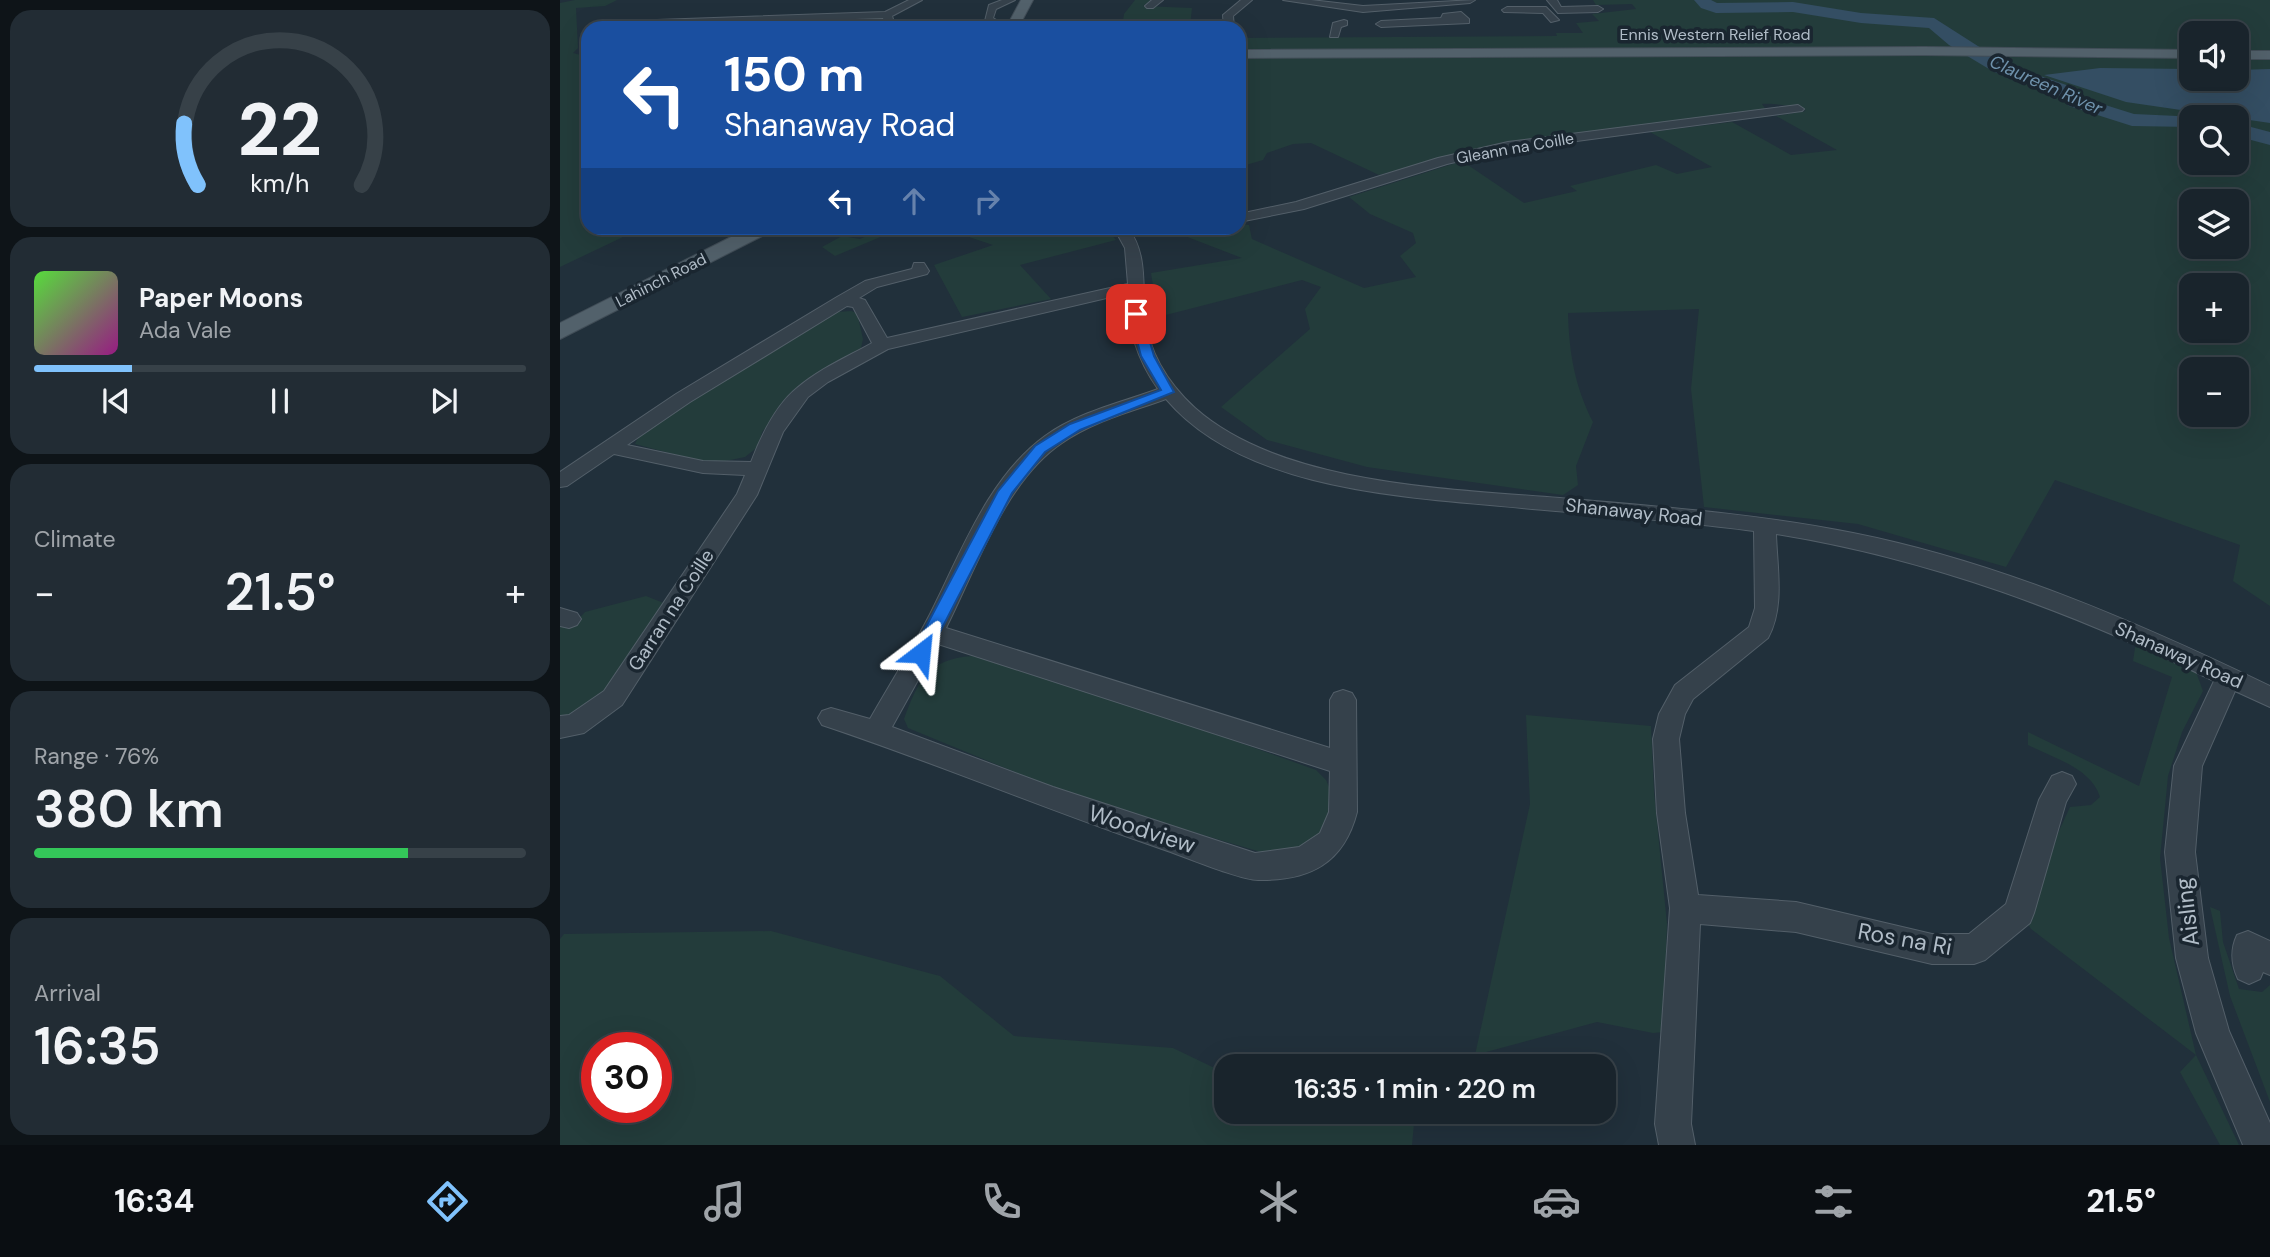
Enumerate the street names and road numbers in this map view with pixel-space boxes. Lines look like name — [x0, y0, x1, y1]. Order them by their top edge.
street label: Ennis Western Relief Road — [1619, 24, 1811, 45]
street label: Gleann na Coille — [1454, 127, 1576, 169]
street label: Lahinch Road — [612, 248, 710, 312]
street label: Shanaway Road — [1564, 492, 1704, 532]
street label: Garran na Coille — [622, 544, 720, 676]
street label: Shanaway Road — [2111, 616, 2247, 694]
street label: Woodview — [1085, 798, 1199, 860]
street label: Aisling — [2168, 876, 2206, 948]
street label: Ros na Ri — [1855, 916, 1955, 962]

